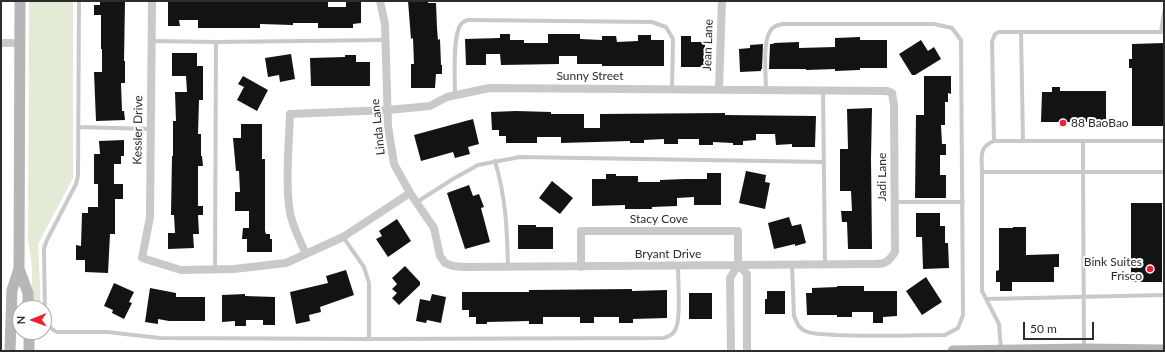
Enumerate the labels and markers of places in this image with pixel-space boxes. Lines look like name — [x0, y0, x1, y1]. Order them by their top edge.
place label: 88 BaoBao — [1071, 116, 1129, 130]
marker: 88 BaoBao — [1058, 118, 1068, 128]
place label: Bink Suites Frisco — [1084, 255, 1142, 283]
marker: Bink Suites Frisco — [1145, 264, 1155, 274]

